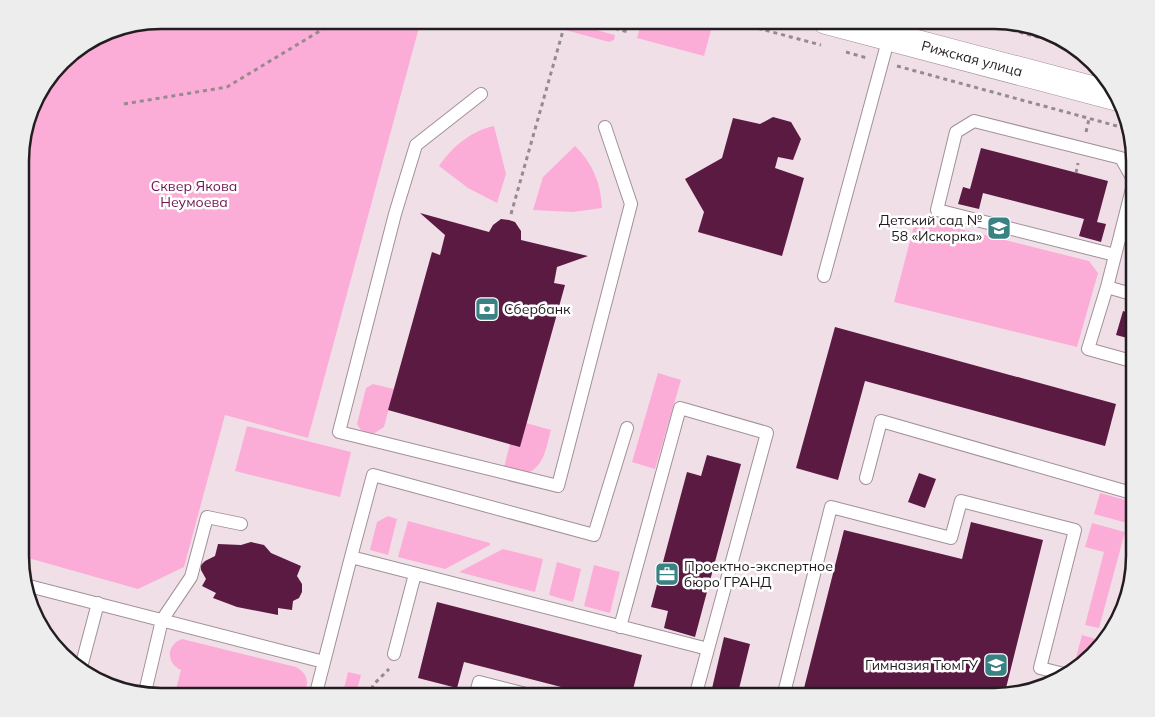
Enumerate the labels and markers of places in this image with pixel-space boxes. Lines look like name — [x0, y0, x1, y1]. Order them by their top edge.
place label: Детский сад № 58 «Искорка» — [879, 211, 982, 245]
school or university icon: Детский сад № 58 «Искорка» — [986, 215, 1012, 241]
bank icon: Сбербанк — [474, 296, 500, 322]
place label: Сбербанк — [504, 300, 571, 318]
place label: Проектно-экспертное бюро ГРАНД — [684, 557, 833, 591]
office icon: Проектно-экспертное бюро ГРАНД — [654, 561, 680, 587]
school or university icon: Гимназия ТюмГУ — [983, 652, 1009, 678]
place label: Гимназия ТюмГУ — [865, 656, 979, 674]

